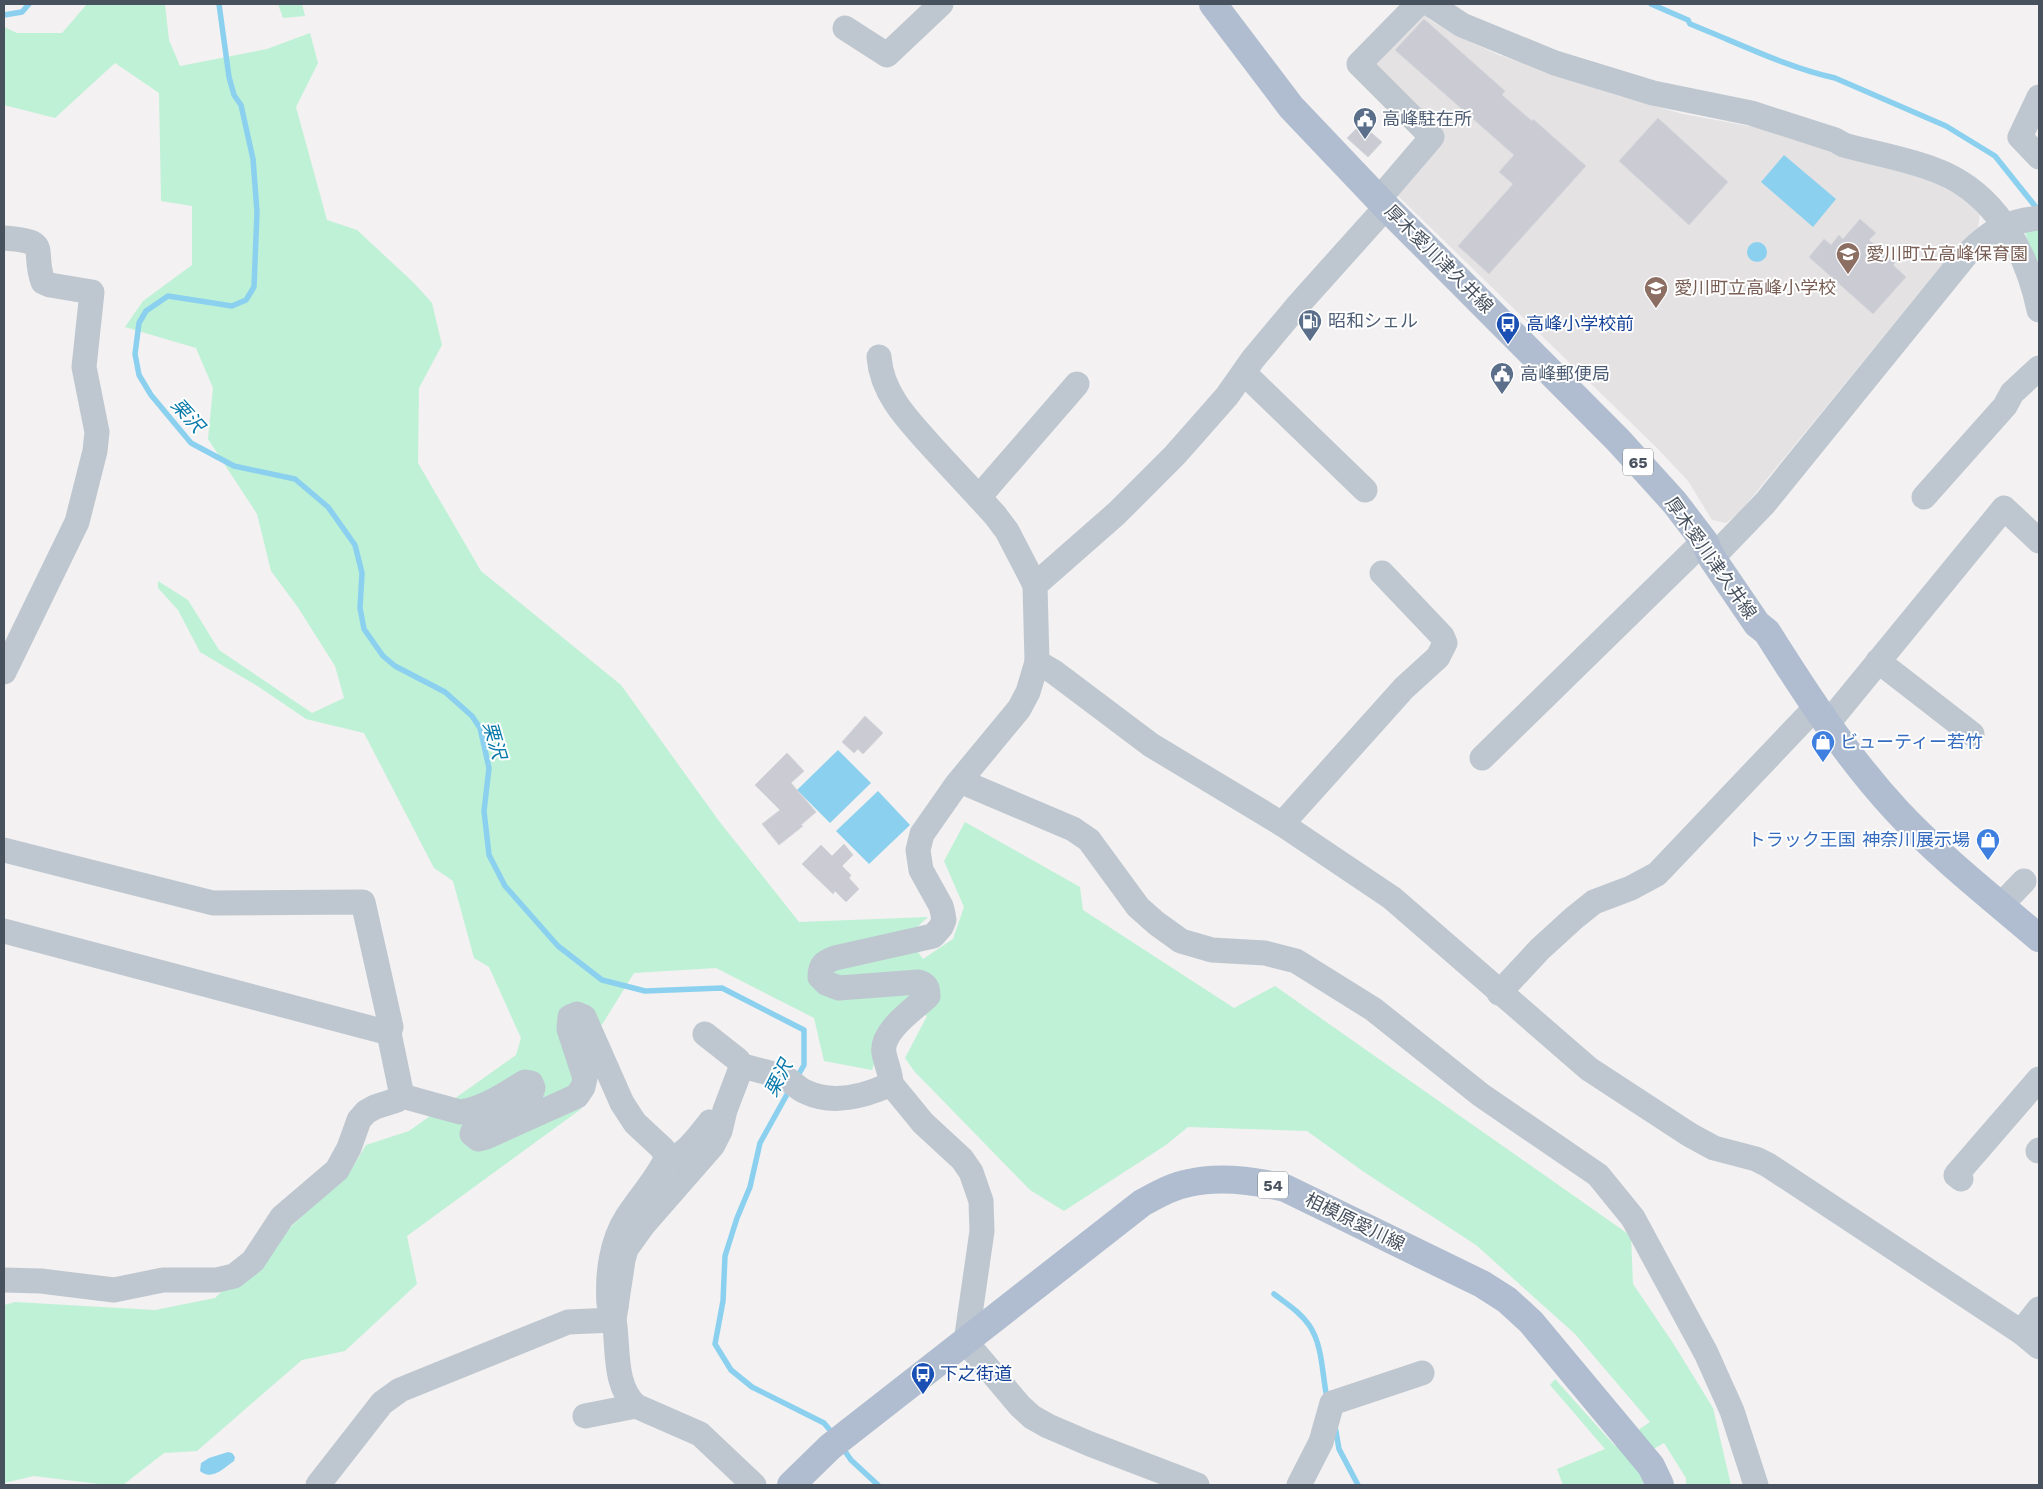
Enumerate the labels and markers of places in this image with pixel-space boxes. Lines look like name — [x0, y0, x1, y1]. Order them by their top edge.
public building icon: 高峰駐在所 — [1352, 106, 1378, 140]
place label: 高峰駐在所 — [1382, 108, 1472, 129]
school or university icon: 愛川町立高峰保育園 — [1835, 241, 1861, 275]
place label: 愛川町立高峰保育園 — [1866, 243, 2028, 264]
school or university icon: 愛川町立高峰小学校 — [1643, 275, 1669, 309]
place label: 愛川町立高峰小学校 — [1674, 277, 1836, 298]
fuel station icon: 昭和シェル — [1297, 308, 1323, 342]
place label: 昭和シェル — [1328, 310, 1418, 331]
bus stop icon: 高峰小学校前 — [1495, 311, 1521, 345]
place label: 高峰小学校前 — [1526, 313, 1634, 334]
public building icon: 高峰郵便局 — [1489, 361, 1515, 395]
place label: 高峰郵便局 — [1520, 363, 1610, 384]
shop icon: ビューティー若竹 — [1810, 729, 1836, 763]
place label: ビューティー若竹 — [1840, 731, 1983, 752]
shop icon: トラック王国 神奈川展示場 — [1975, 827, 2001, 861]
place label: トラック王国 神奈川展示場 — [1748, 829, 1970, 850]
bus stop icon: 下之街道 — [910, 1361, 936, 1395]
place label: 下之街道 — [940, 1363, 1012, 1384]

